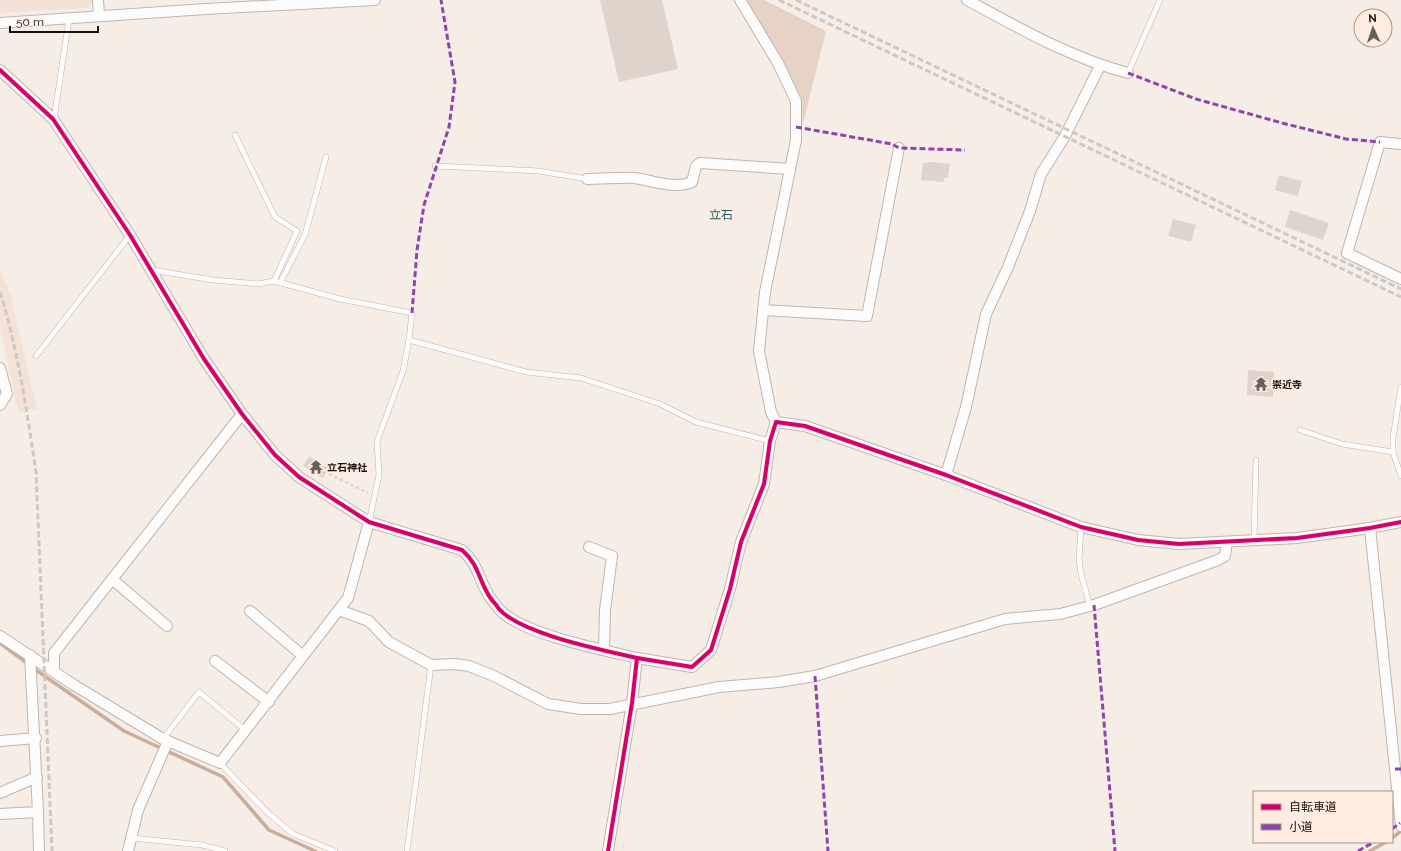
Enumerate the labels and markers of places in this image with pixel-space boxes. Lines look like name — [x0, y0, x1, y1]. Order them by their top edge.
temple icon: 崇近寺 — [1253, 376, 1269, 392]
place label: 崇近寺 — [1272, 379, 1302, 390]
temple icon: 立石神社 — [308, 459, 324, 475]
place label: 立石神社 — [327, 462, 368, 473]

